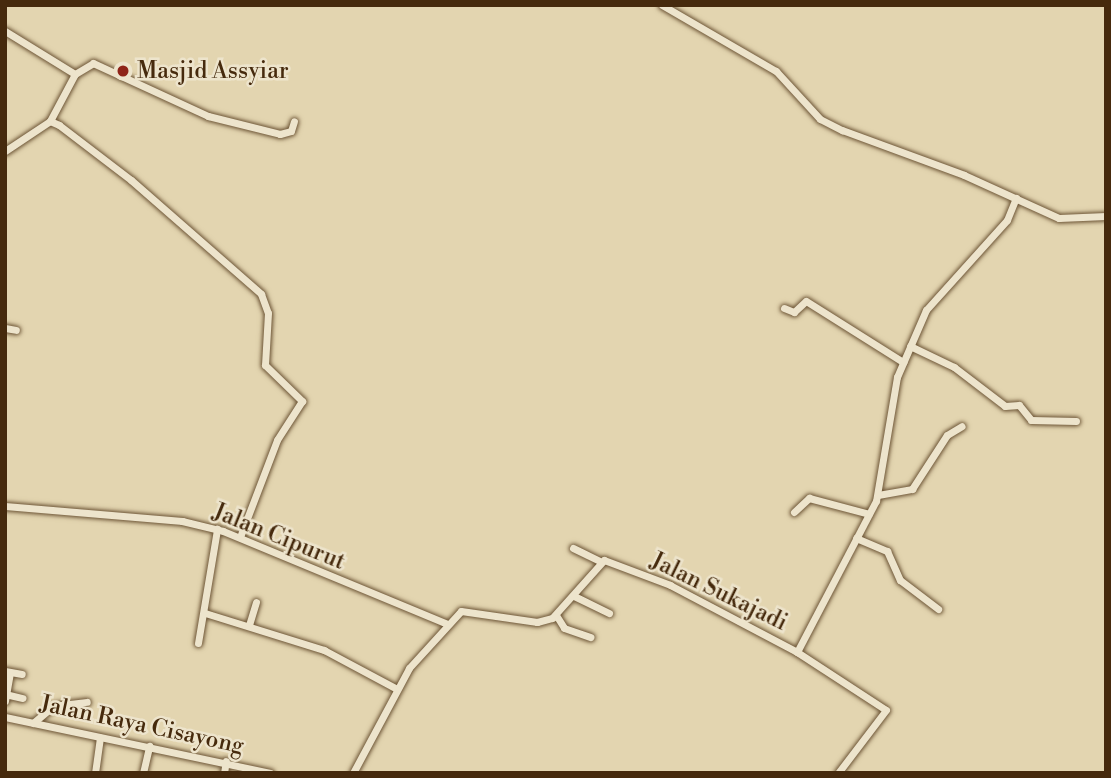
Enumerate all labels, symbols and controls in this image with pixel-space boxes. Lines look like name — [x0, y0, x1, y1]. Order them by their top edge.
place label: Masjid Assyiar — [137, 57, 289, 85]
marker: Masjid Assyiar — [115, 63, 131, 79]
street label: Jalan Cipurut — [209, 498, 349, 576]
street label: Jalan Sukajadi — [646, 547, 792, 637]
street label: Jalan Raya Cisayong — [37, 690, 247, 760]

